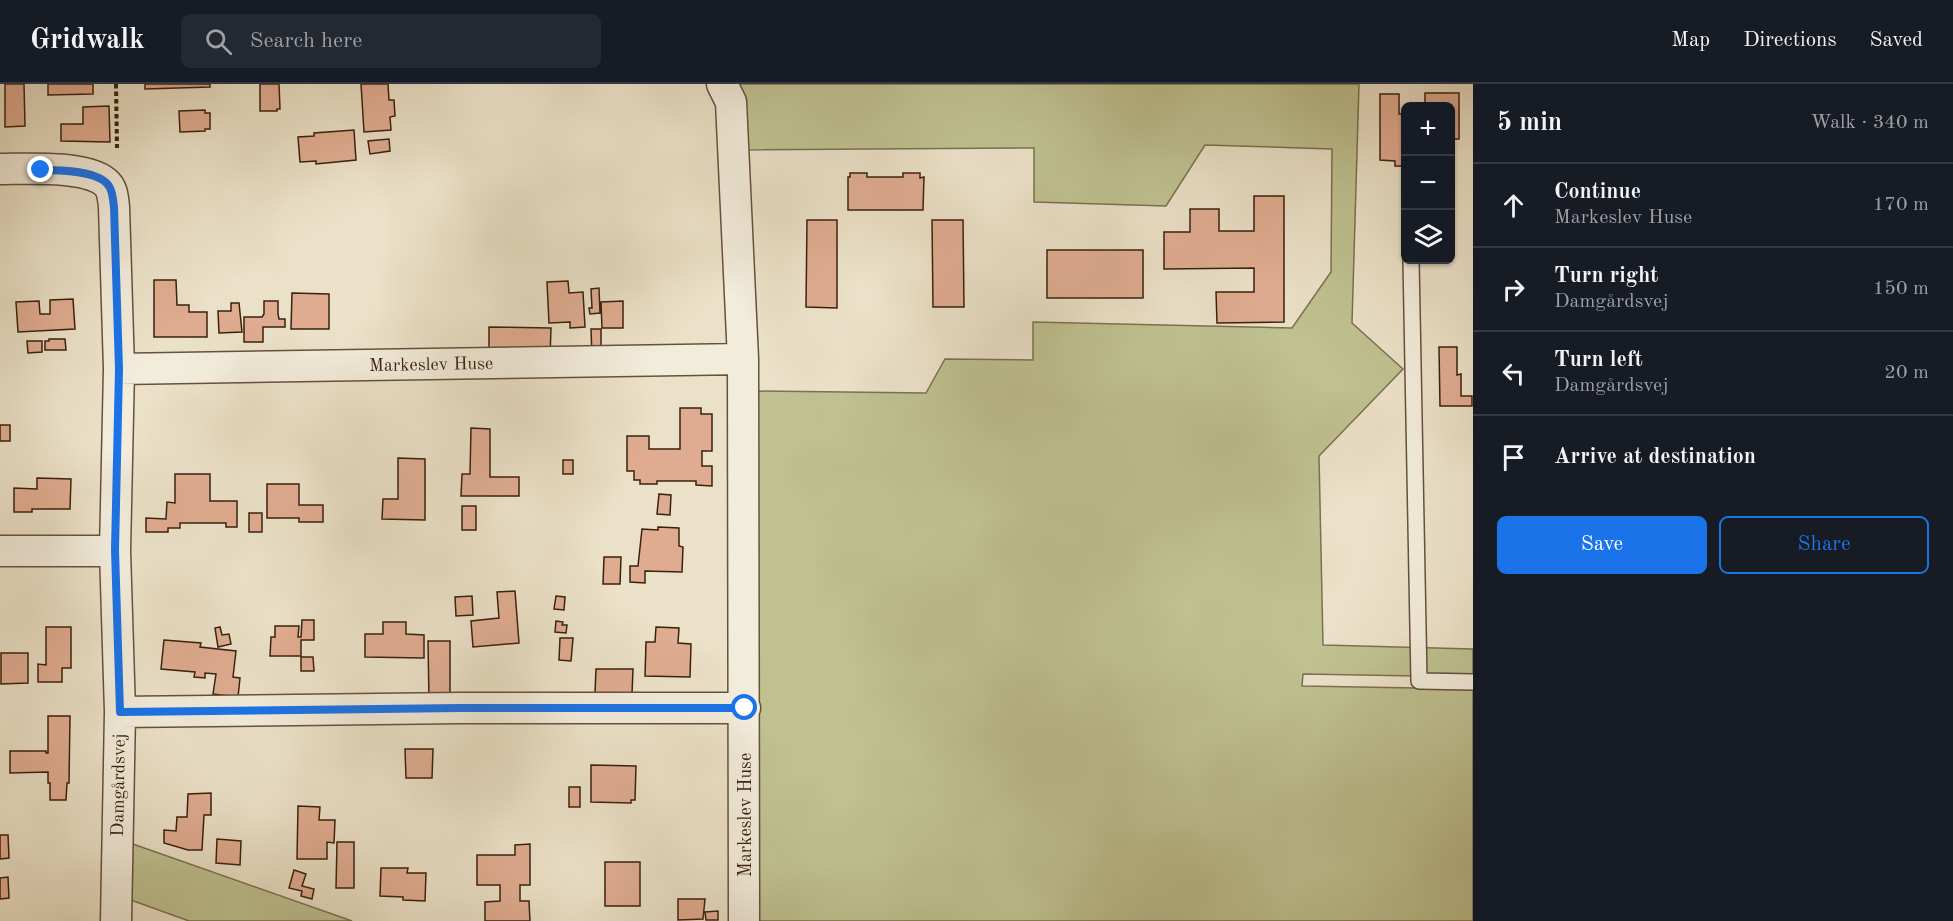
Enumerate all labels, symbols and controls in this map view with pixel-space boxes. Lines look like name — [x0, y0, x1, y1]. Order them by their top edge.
search box — [181, 14, 601, 68]
icon: search — [202, 25, 235, 58]
text: Gridwalk — [30, 27, 145, 55]
text: Search here — [250, 30, 362, 52]
text: Map — [1671, 30, 1710, 51]
text: Directions — [1743, 30, 1837, 51]
text: Saved — [1870, 30, 1923, 51]
map controls — [1401, 102, 1455, 264]
button: + — [1401, 102, 1455, 156]
text: 5 min — [1497, 110, 1562, 136]
text: Walk · 340 m — [1810, 113, 1929, 133]
route end — [27, 156, 53, 182]
button: − — [1401, 156, 1455, 210]
text: Continue — [1554, 181, 1641, 203]
icon: ahead — [1497, 189, 1530, 222]
text: 170 m — [1873, 195, 1929, 215]
text: Markeslev Huse — [1554, 208, 1692, 228]
button: layers — [1401, 210, 1455, 264]
text: Turn right — [1554, 265, 1658, 287]
icon: right — [1497, 273, 1530, 306]
text: 150 m — [1873, 279, 1929, 299]
text: Damgårdsvej — [1554, 292, 1669, 312]
text: Turn left — [1554, 349, 1643, 371]
street label: Markeslev Huse — [369, 355, 493, 375]
icon: left — [1497, 357, 1530, 390]
text: 20 m — [1884, 363, 1929, 383]
text: Damgårdsvej — [1554, 376, 1669, 396]
icon: arrive — [1497, 441, 1530, 474]
text: Arrive at destination — [1554, 446, 1756, 468]
button: Save — [1497, 516, 1707, 574]
button: Share — [1719, 516, 1929, 574]
route start — [731, 694, 757, 720]
street label: Damgårdsvej — [109, 733, 129, 837]
street label: Markeslev Huse — [737, 753, 755, 877]

